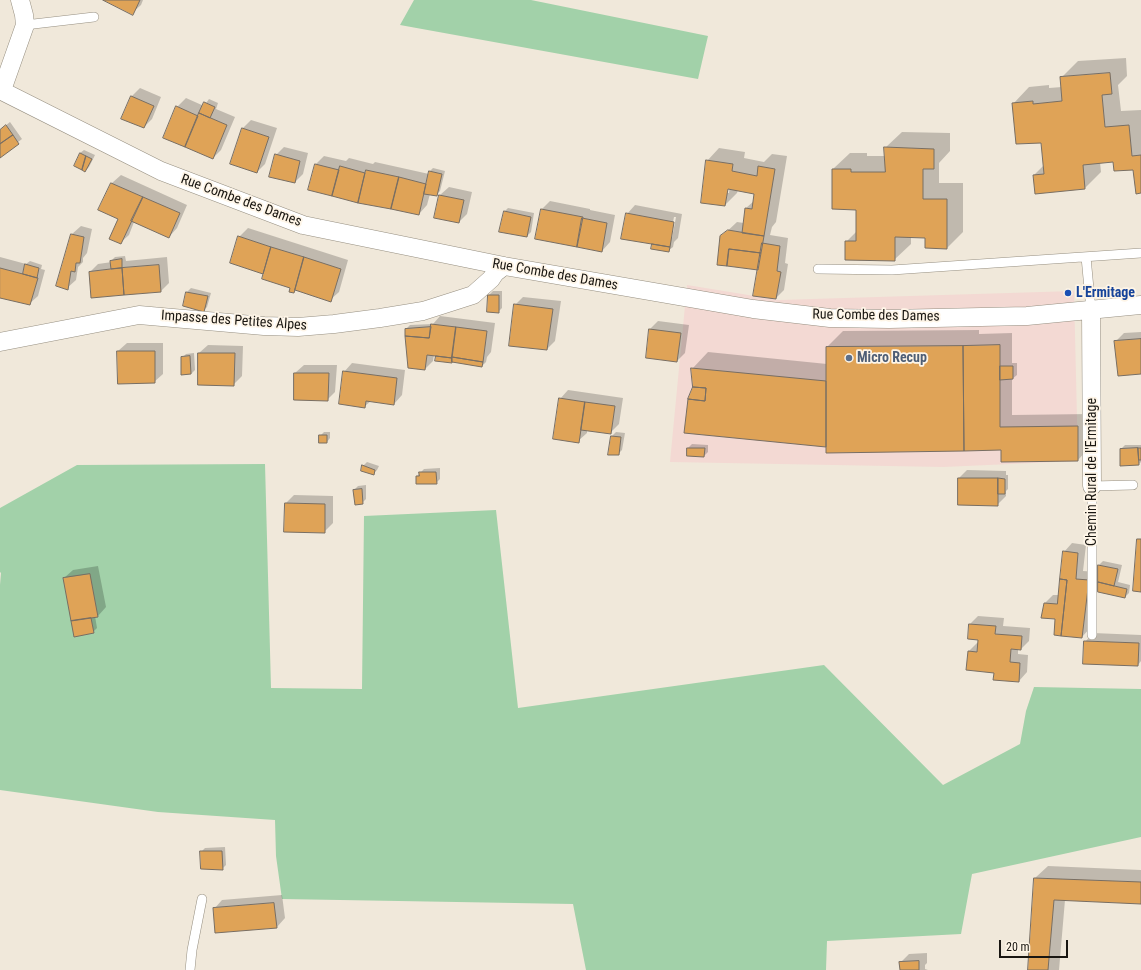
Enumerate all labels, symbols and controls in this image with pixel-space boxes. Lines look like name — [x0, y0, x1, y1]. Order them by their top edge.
street label: Rue Combe des Dames — [178, 171, 304, 231]
street label: Rue Combe des Dames — [491, 256, 619, 294]
place label: L'Ermitage — [1076, 285, 1135, 301]
marker: L'Ermitage — [1063, 288, 1073, 298]
street label: Rue Combe des Dames — [812, 306, 940, 326]
street label: Impasse des Petites Alpes — [160, 308, 308, 334]
place label: Micro Recup — [857, 350, 927, 366]
marker: Micro Recup — [844, 353, 854, 363]
street label: Chemin Rural de l'Ermitage — [1084, 398, 1100, 546]
scale bar — [1001, 932, 1070, 958]
text: 20 m — [1006, 940, 1030, 954]

